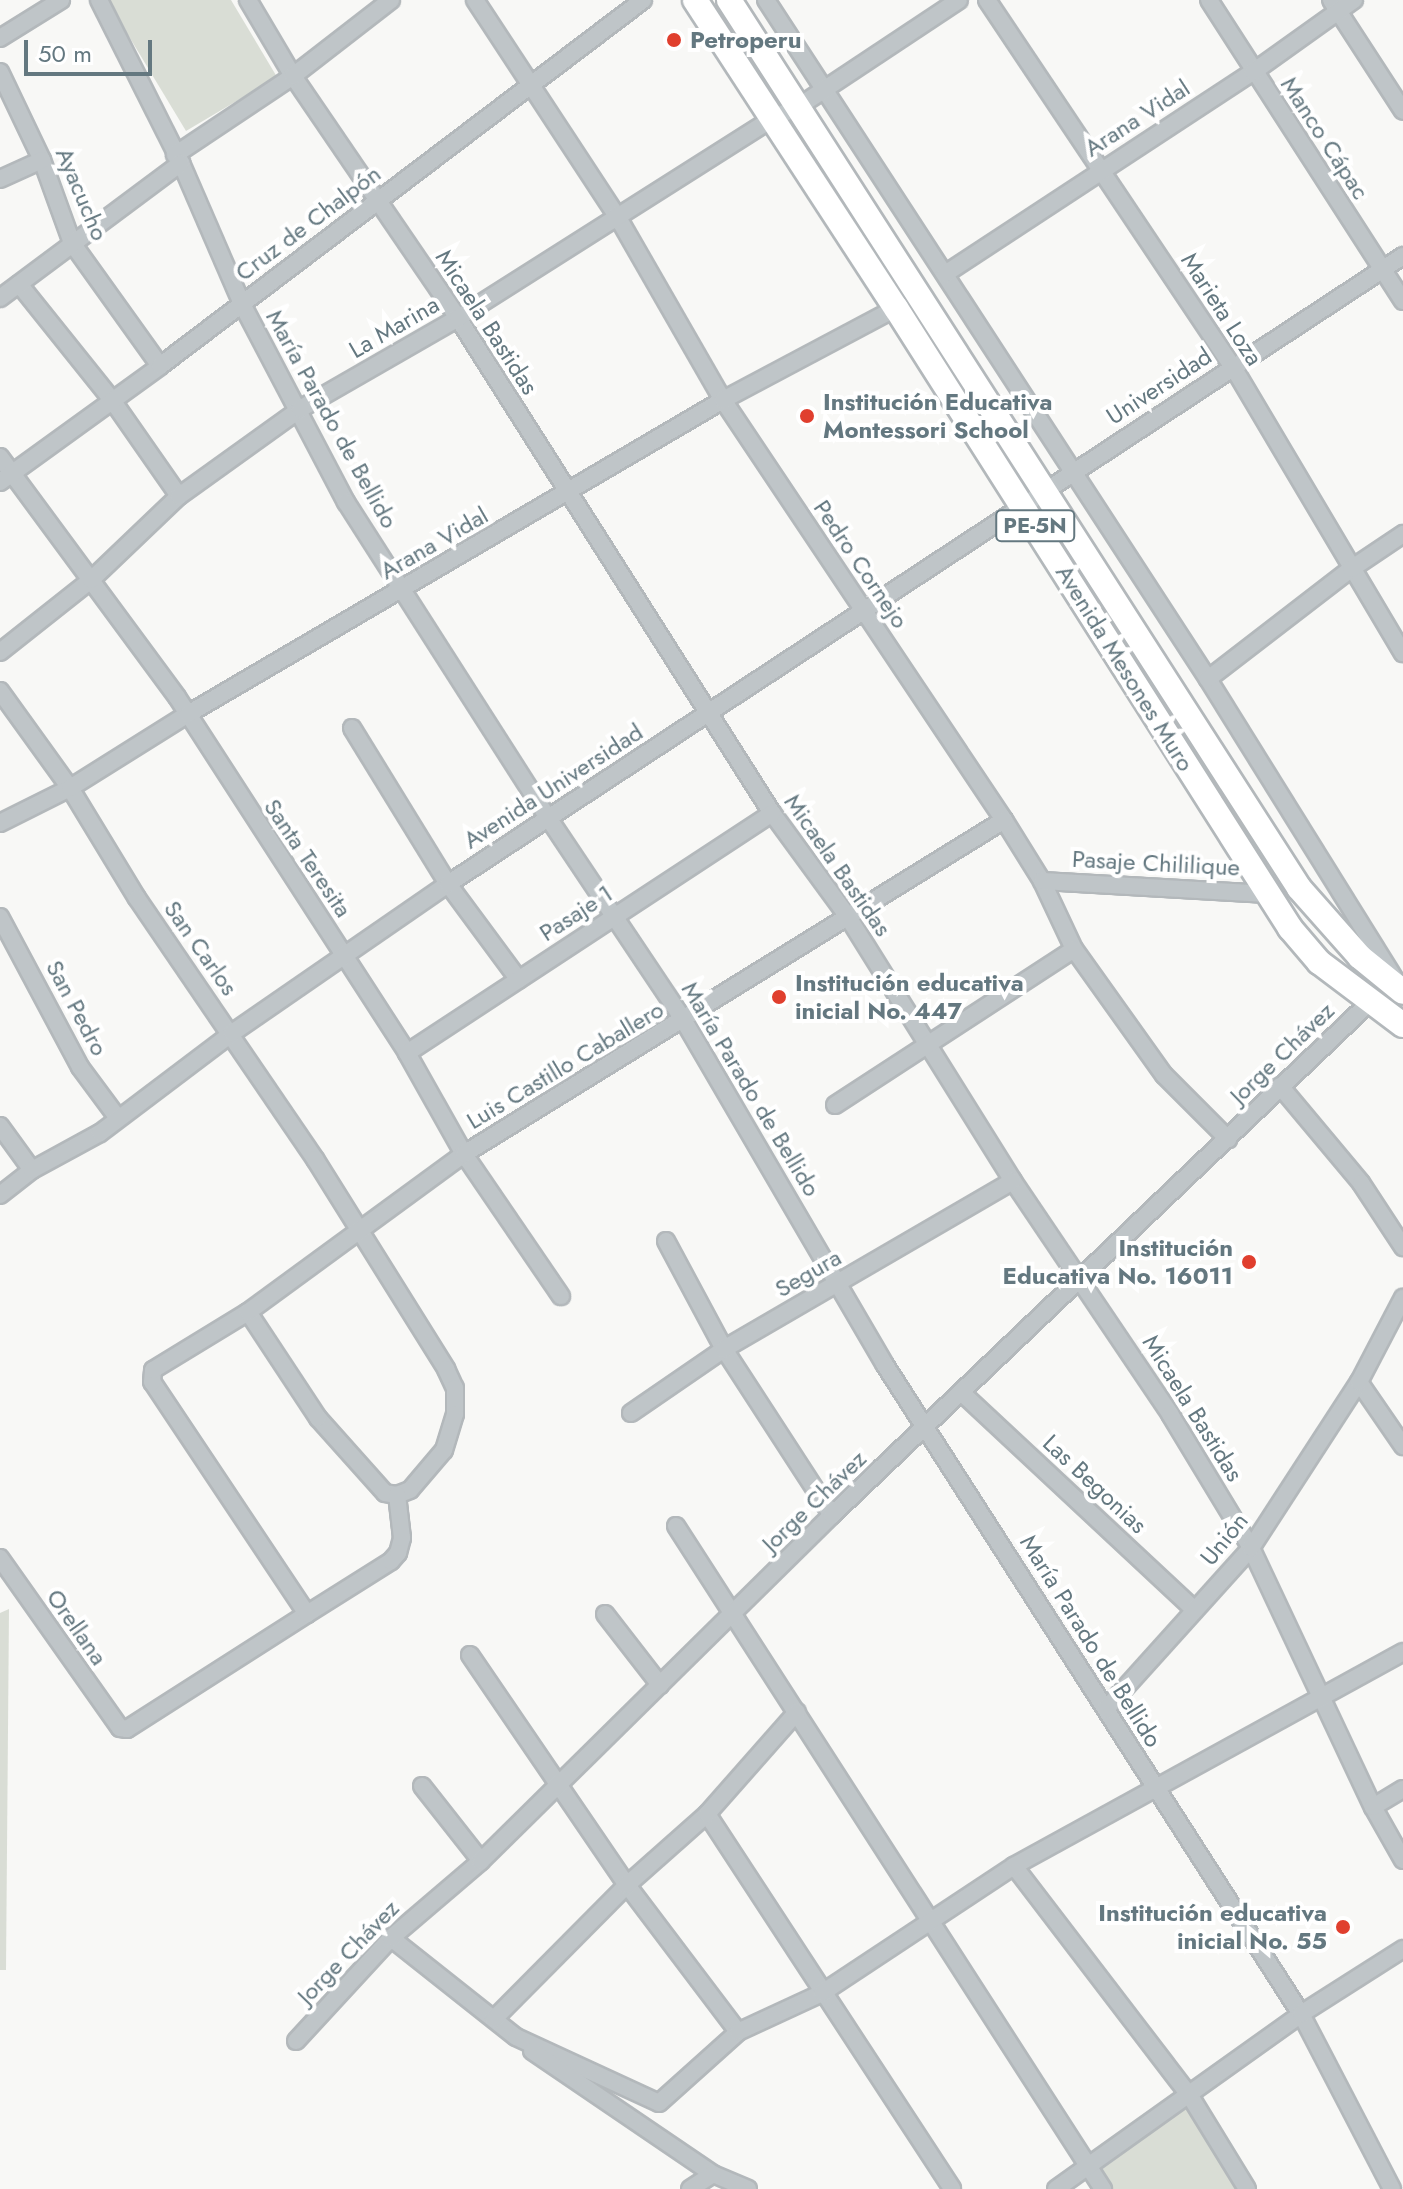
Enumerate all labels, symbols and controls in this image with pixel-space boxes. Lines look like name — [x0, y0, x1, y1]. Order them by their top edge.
scale bar — [28, 24, 156, 74]
place label: Petroperu — [690, 26, 802, 54]
marker: Petroperu — [665, 31, 683, 49]
text: 50 m — [38, 36, 92, 71]
street label: Manco Cápac — [1275, 71, 1375, 205]
street label: Arana Vidal — [1079, 73, 1195, 163]
street label: Ayacucho — [50, 143, 114, 245]
street label: Cruz de Chalpón — [230, 159, 386, 287]
street label: Micaela Bastidas — [429, 244, 545, 400]
street label: Marieta Loza — [1175, 247, 1269, 371]
street label: La Marina — [344, 290, 444, 364]
street label: María Parado de Bellido — [260, 305, 404, 533]
street label: Universidad — [1101, 341, 1217, 431]
place label: Institución Educativa Montessori School — [823, 388, 1052, 444]
marker: Institución Educativa Montessori School — [798, 407, 816, 425]
street label: Pedro Cornejo — [808, 494, 914, 634]
street label: Arana Vidal — [375, 501, 493, 585]
road number: PE-5N — [995, 508, 1075, 544]
street label: Avenida Mesones Muro — [1050, 559, 1200, 777]
street label: Avenida Universidad — [458, 717, 648, 855]
street label: Micaela Bastidas — [778, 788, 898, 942]
street label: Santa Teresita — [258, 793, 358, 923]
street label: Pasaje Chililique — [1071, 844, 1241, 882]
street label: Pasaje 1 — [534, 879, 618, 947]
street label: San Carlos — [158, 895, 244, 1001]
street label: San Pedro — [40, 955, 114, 1061]
place label: Institución educativa inicial No. 447 — [795, 969, 1024, 1025]
street label: María Parado de Bellido — [676, 977, 826, 1201]
marker: Institución educativa inicial No. 447 — [770, 988, 788, 1006]
street label: Luis Castillo Caballero — [461, 995, 669, 1135]
street label: Jorge Chávez — [1224, 996, 1340, 1110]
place label: Institución Educativa No. 16011 — [1003, 1234, 1233, 1290]
street label: Segura — [770, 1243, 846, 1303]
marker: Institución Educativa No. 16011 — [1240, 1253, 1258, 1271]
street label: Micaela Bastidas — [1137, 1330, 1249, 1486]
street label: Las Begonias — [1037, 1429, 1153, 1539]
street label: Jorge Chávez — [756, 1444, 872, 1558]
street label: Unión — [1194, 1507, 1254, 1571]
street label: María Parado de Bellido — [1014, 1529, 1168, 1753]
street label: Orellana — [41, 1584, 113, 1670]
street label: Jorge Chávez — [291, 1894, 405, 2010]
place label: Institución educativa inicial No. 55 — [1098, 1899, 1327, 1955]
marker: Institución educativa inicial No. 55 — [1334, 1918, 1352, 1936]

